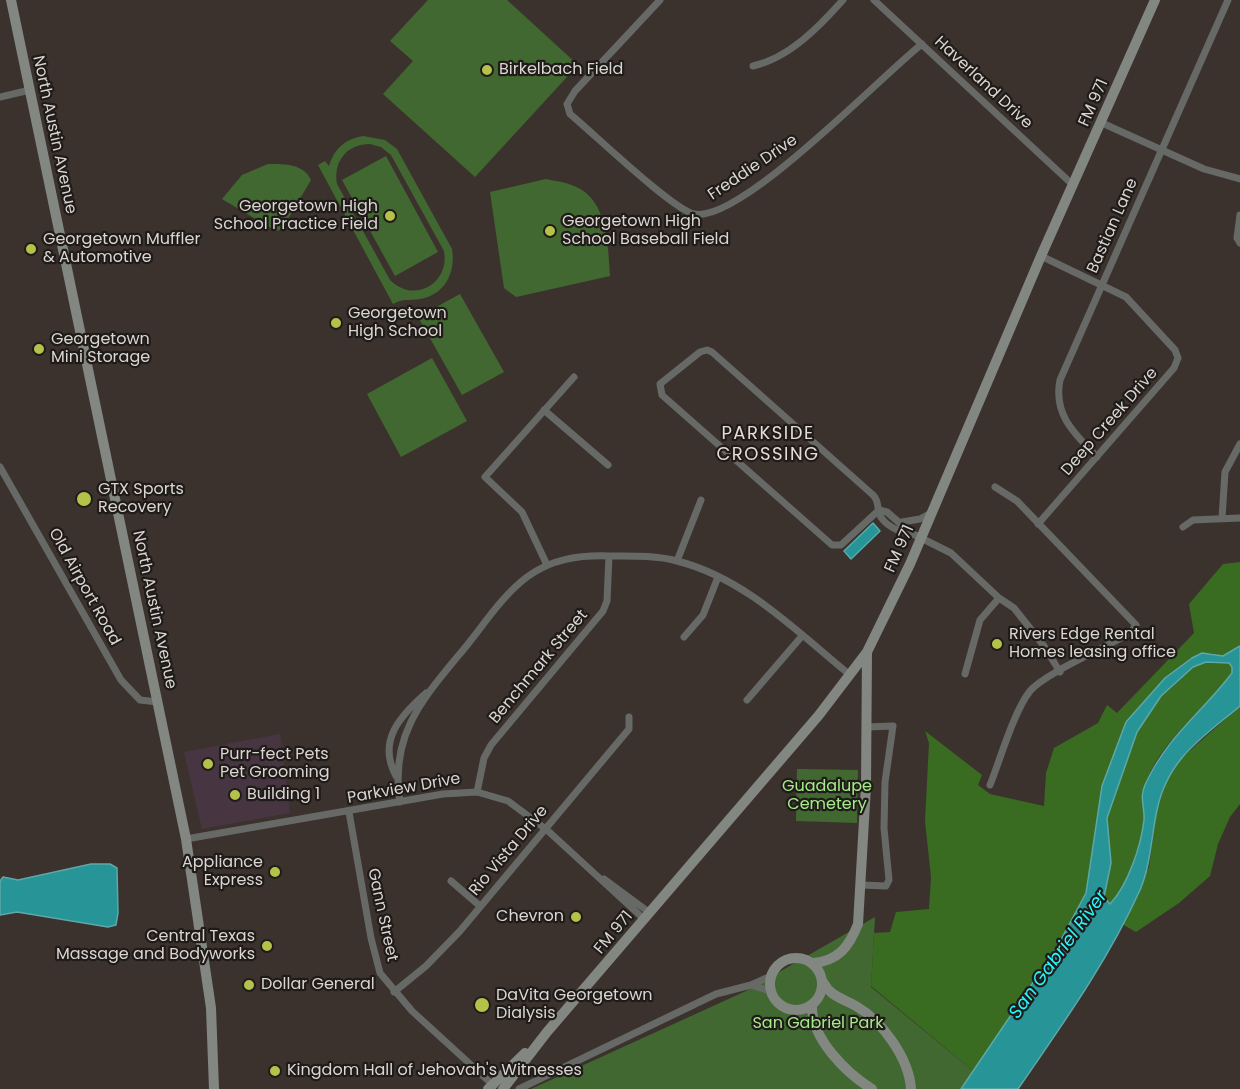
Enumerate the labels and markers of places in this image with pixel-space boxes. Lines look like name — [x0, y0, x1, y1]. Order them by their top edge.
place label: Birkelbach Field — [499, 60, 623, 80]
marker: Birkelbach Field — [480, 63, 494, 77]
place label: Georgetown High School Practice Field — [214, 197, 378, 235]
marker: Georgetown High School Practice Field — [383, 209, 397, 223]
place label: Georgetown High School Baseball Field — [562, 212, 729, 250]
marker: Georgetown High School Baseball Field — [543, 224, 557, 238]
place label: Georgetown Muffler & Automotive — [43, 230, 200, 268]
marker: Georgetown Muffler & Automotive — [24, 242, 38, 256]
place label: Georgetown High School — [348, 304, 447, 342]
marker: Georgetown High School — [329, 316, 343, 330]
place label: Georgetown Mini Storage — [51, 330, 150, 368]
marker: Georgetown Mini Storage — [32, 342, 46, 356]
place label: GTX Sports Recovery — [98, 480, 184, 518]
marker: GTX Sports Recovery — [75, 490, 93, 508]
place label: Rivers Edge Rental Homes leasing office — [1009, 625, 1176, 663]
marker: Rivers Edge Rental Homes leasing office — [990, 637, 1004, 651]
place label: Purr-fect Pets Pet Grooming — [220, 745, 330, 783]
marker: Purr-fect Pets Pet Grooming — [201, 757, 215, 771]
place label: Building 1 — [247, 785, 320, 805]
marker: Building 1 — [228, 788, 242, 802]
place label: Appliance Express — [182, 853, 263, 891]
marker: Appliance Express — [268, 865, 282, 879]
place label: Chevron — [496, 907, 564, 927]
marker: Chevron — [569, 910, 583, 924]
place label: Central Texas Massage and Bodyworks — [56, 927, 255, 965]
marker: Central Texas Massage and Bodyworks — [260, 939, 274, 953]
place label: Dollar General — [261, 975, 375, 995]
marker: Dollar General — [242, 978, 256, 992]
place label: DaVita Georgetown Dialysis — [496, 986, 653, 1024]
marker: DaVita Georgetown Dialysis — [473, 996, 491, 1014]
place label: Kingdom Hall of Jehovah's Witnesses — [287, 1061, 582, 1081]
marker: Kingdom Hall of Jehovah's Witnesses — [268, 1064, 282, 1078]

